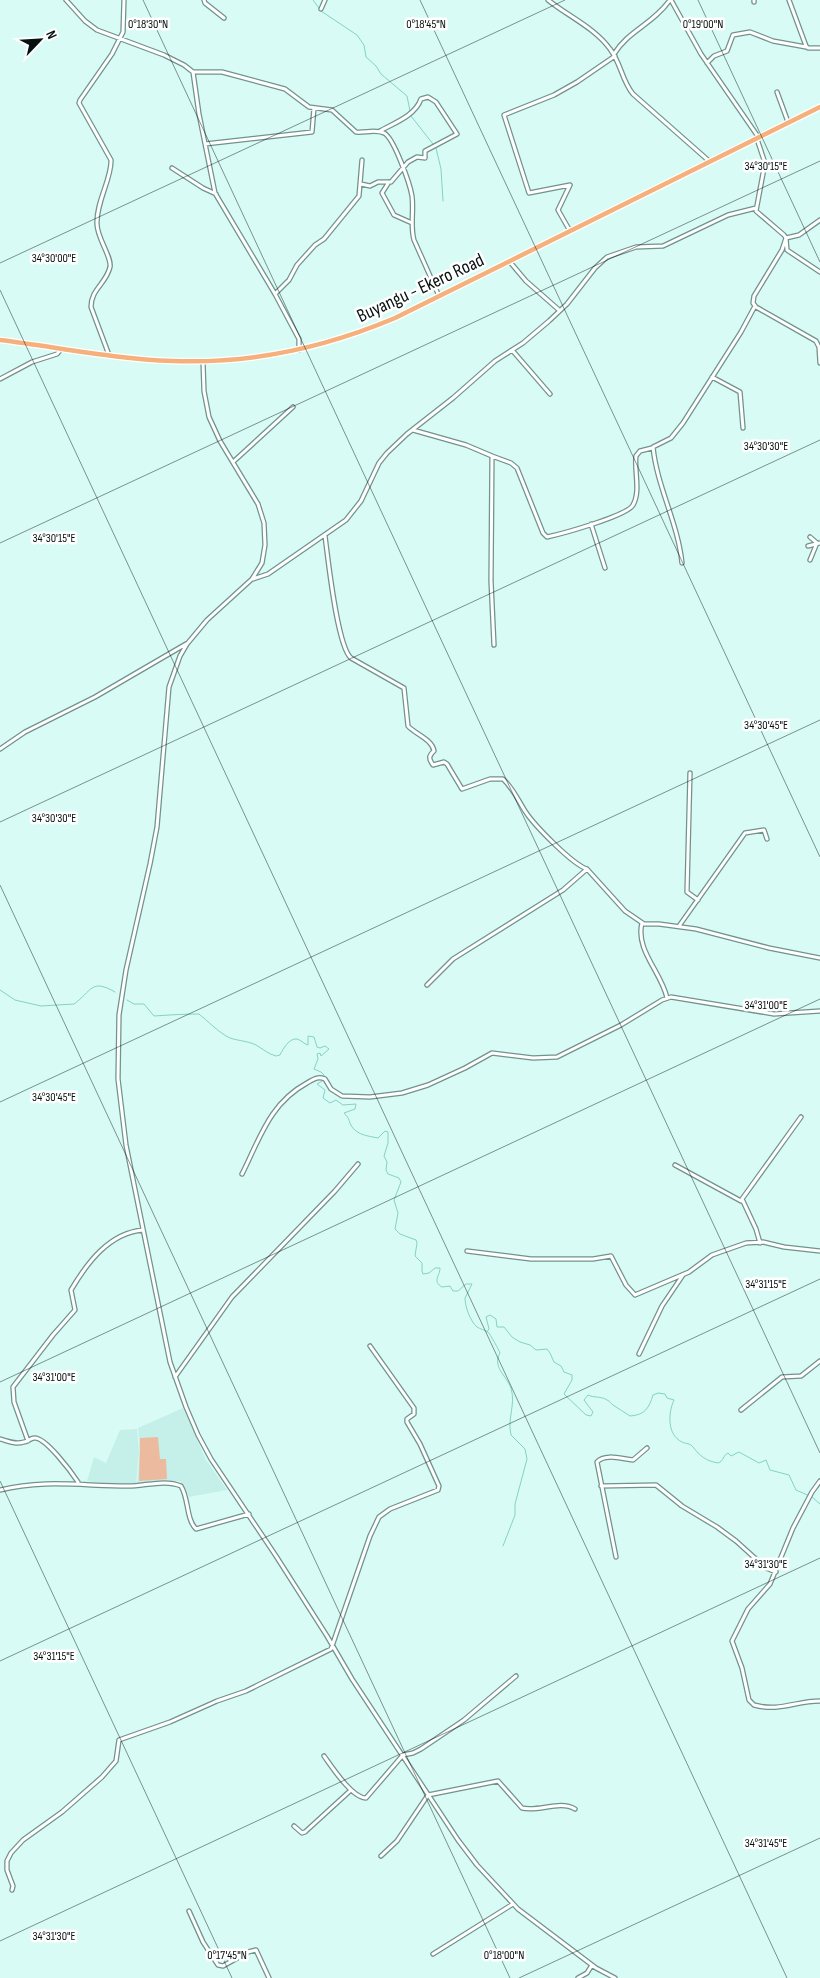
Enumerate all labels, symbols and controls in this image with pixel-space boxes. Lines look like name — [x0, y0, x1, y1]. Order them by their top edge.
north arrow — [15, 15, 65, 65]
text: 0°18'30"N — [128, 17, 168, 32]
text: 0°18'45"N — [406, 17, 446, 32]
text: 0°19'00"N — [683, 17, 723, 32]
text: N — [42, 28, 61, 42]
text: 34°30'15"E — [745, 159, 788, 174]
street label: Buyangu - Ekero Road — [353, 249, 488, 328]
text: 34°30'00"E — [32, 251, 76, 266]
text: 34°30'30"E — [744, 439, 788, 454]
text: 34°30'15"E — [33, 531, 76, 546]
text: 34°30'45"E — [744, 718, 788, 733]
text: 34°30'30"E — [32, 811, 76, 826]
text: 34°31'00"E — [744, 998, 788, 1013]
text: 34°30'45"E — [32, 1090, 76, 1105]
text: 34°31'15"E — [745, 1277, 787, 1292]
text: 34°31'00"E — [32, 1370, 76, 1385]
text: 34°31'30"E — [745, 1557, 787, 1572]
text: 34°31'15"E — [33, 1649, 75, 1664]
text: 34°31'45"E — [745, 1836, 787, 1851]
text: 34°31'30"E — [33, 1929, 75, 1944]
text: 0°17'45"N — [207, 1948, 247, 1963]
text: 0°18'00"N — [484, 1948, 524, 1963]

